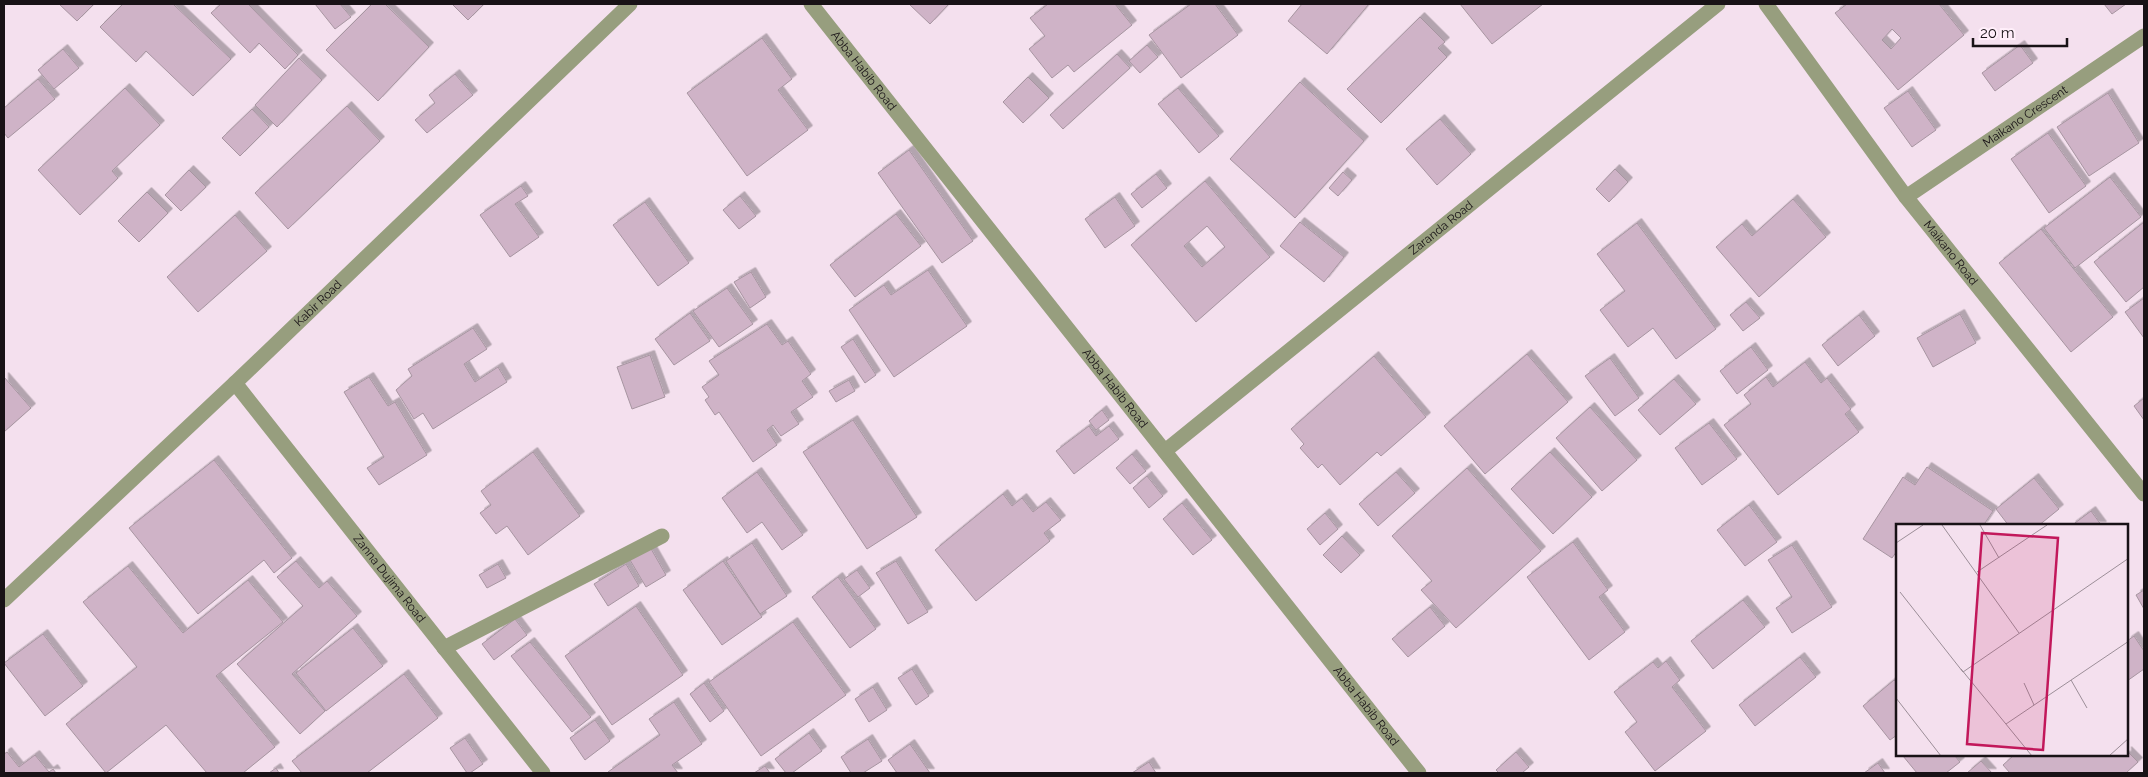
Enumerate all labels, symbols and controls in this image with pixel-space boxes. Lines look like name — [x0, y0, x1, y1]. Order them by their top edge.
scale bar — [1973, 15, 2067, 47]
text: 20 m — [1980, 24, 2015, 42]
street label: Abba Habib Road — [828, 28, 899, 113]
street label: Maikano Crescent — [1980, 83, 2070, 150]
street label: Zaranda Road — [1406, 198, 1476, 258]
street label: Maikano Road — [1921, 218, 1981, 288]
street label: Kabir Road — [291, 277, 345, 329]
street label: Abba Habib Road — [1079, 346, 1151, 431]
inset map — [1896, 524, 2128, 757]
street label: Zanna Dujima Road — [350, 532, 428, 625]
street label: Abba Habib Road — [1330, 664, 1402, 749]

